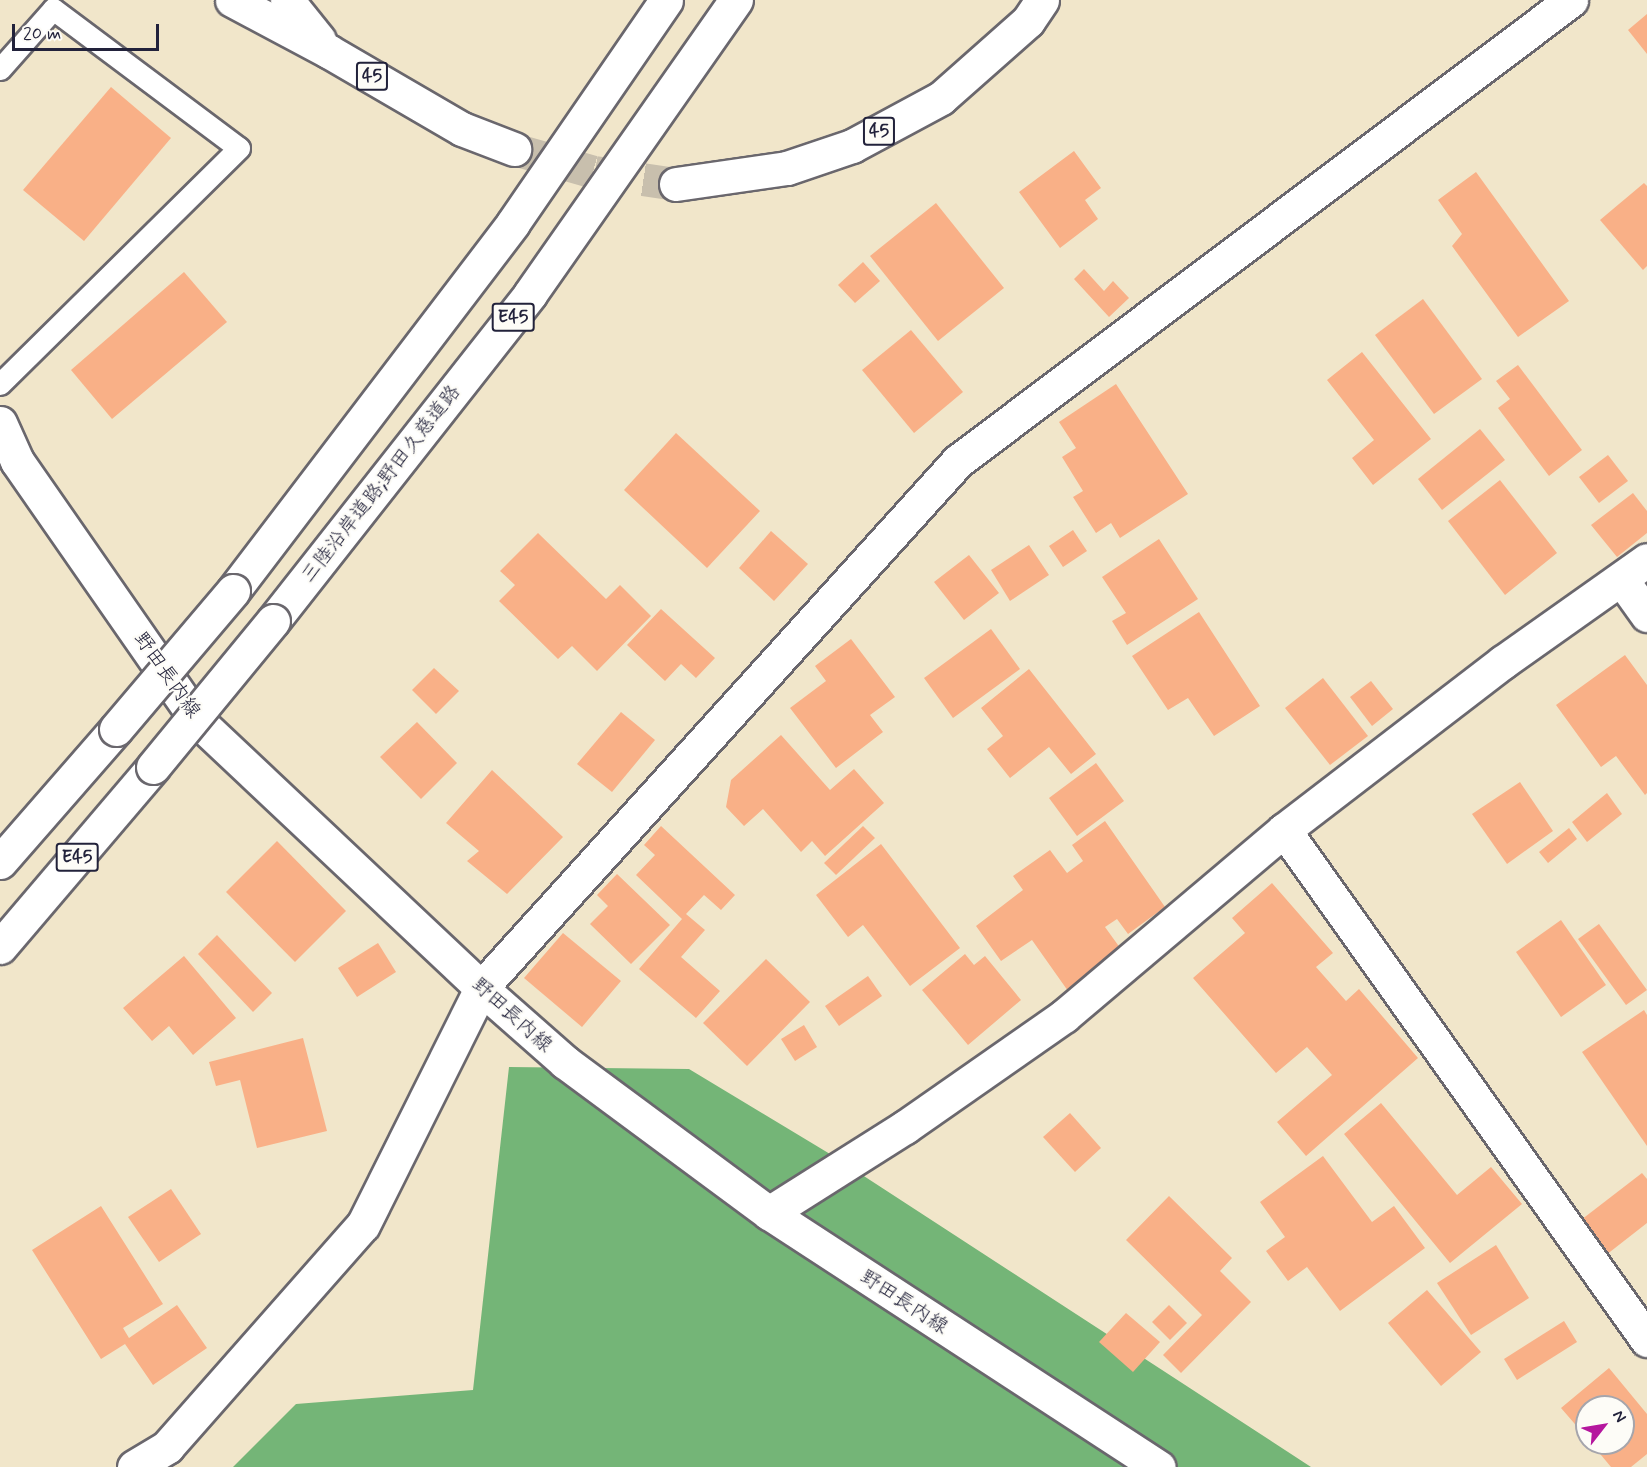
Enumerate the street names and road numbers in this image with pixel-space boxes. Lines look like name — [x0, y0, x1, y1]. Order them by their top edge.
road number: 45 — [356, 61, 388, 91]
road number: 45 — [862, 116, 896, 146]
road number: E45 — [490, 302, 536, 332]
street label: 三陸沿岸道路;野田久慈道路 — [296, 380, 466, 588]
street label: 野田長内線 — [128, 627, 206, 723]
road number: E45 — [54, 842, 100, 872]
street label: 野田長内線 — [467, 973, 557, 1057]
street label: 野田長内線 — [856, 1265, 952, 1339]

